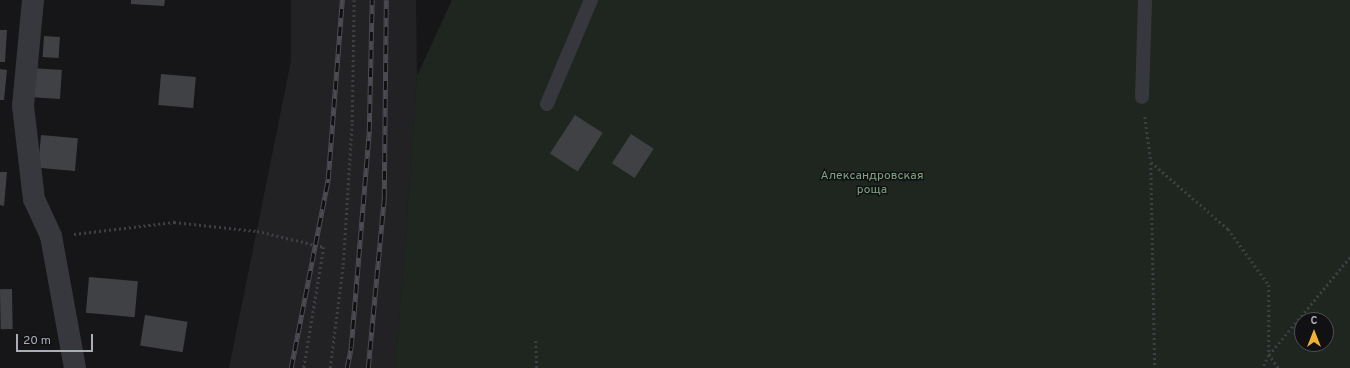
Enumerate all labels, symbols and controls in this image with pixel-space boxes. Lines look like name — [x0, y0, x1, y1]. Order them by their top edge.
park label: Александровская роща — [821, 170, 923, 198]
north arrow — [1294, 312, 1334, 352]
text: С — [1310, 314, 1318, 328]
scale bar — [18, 326, 95, 352]
text: 20 m — [23, 333, 51, 349]

